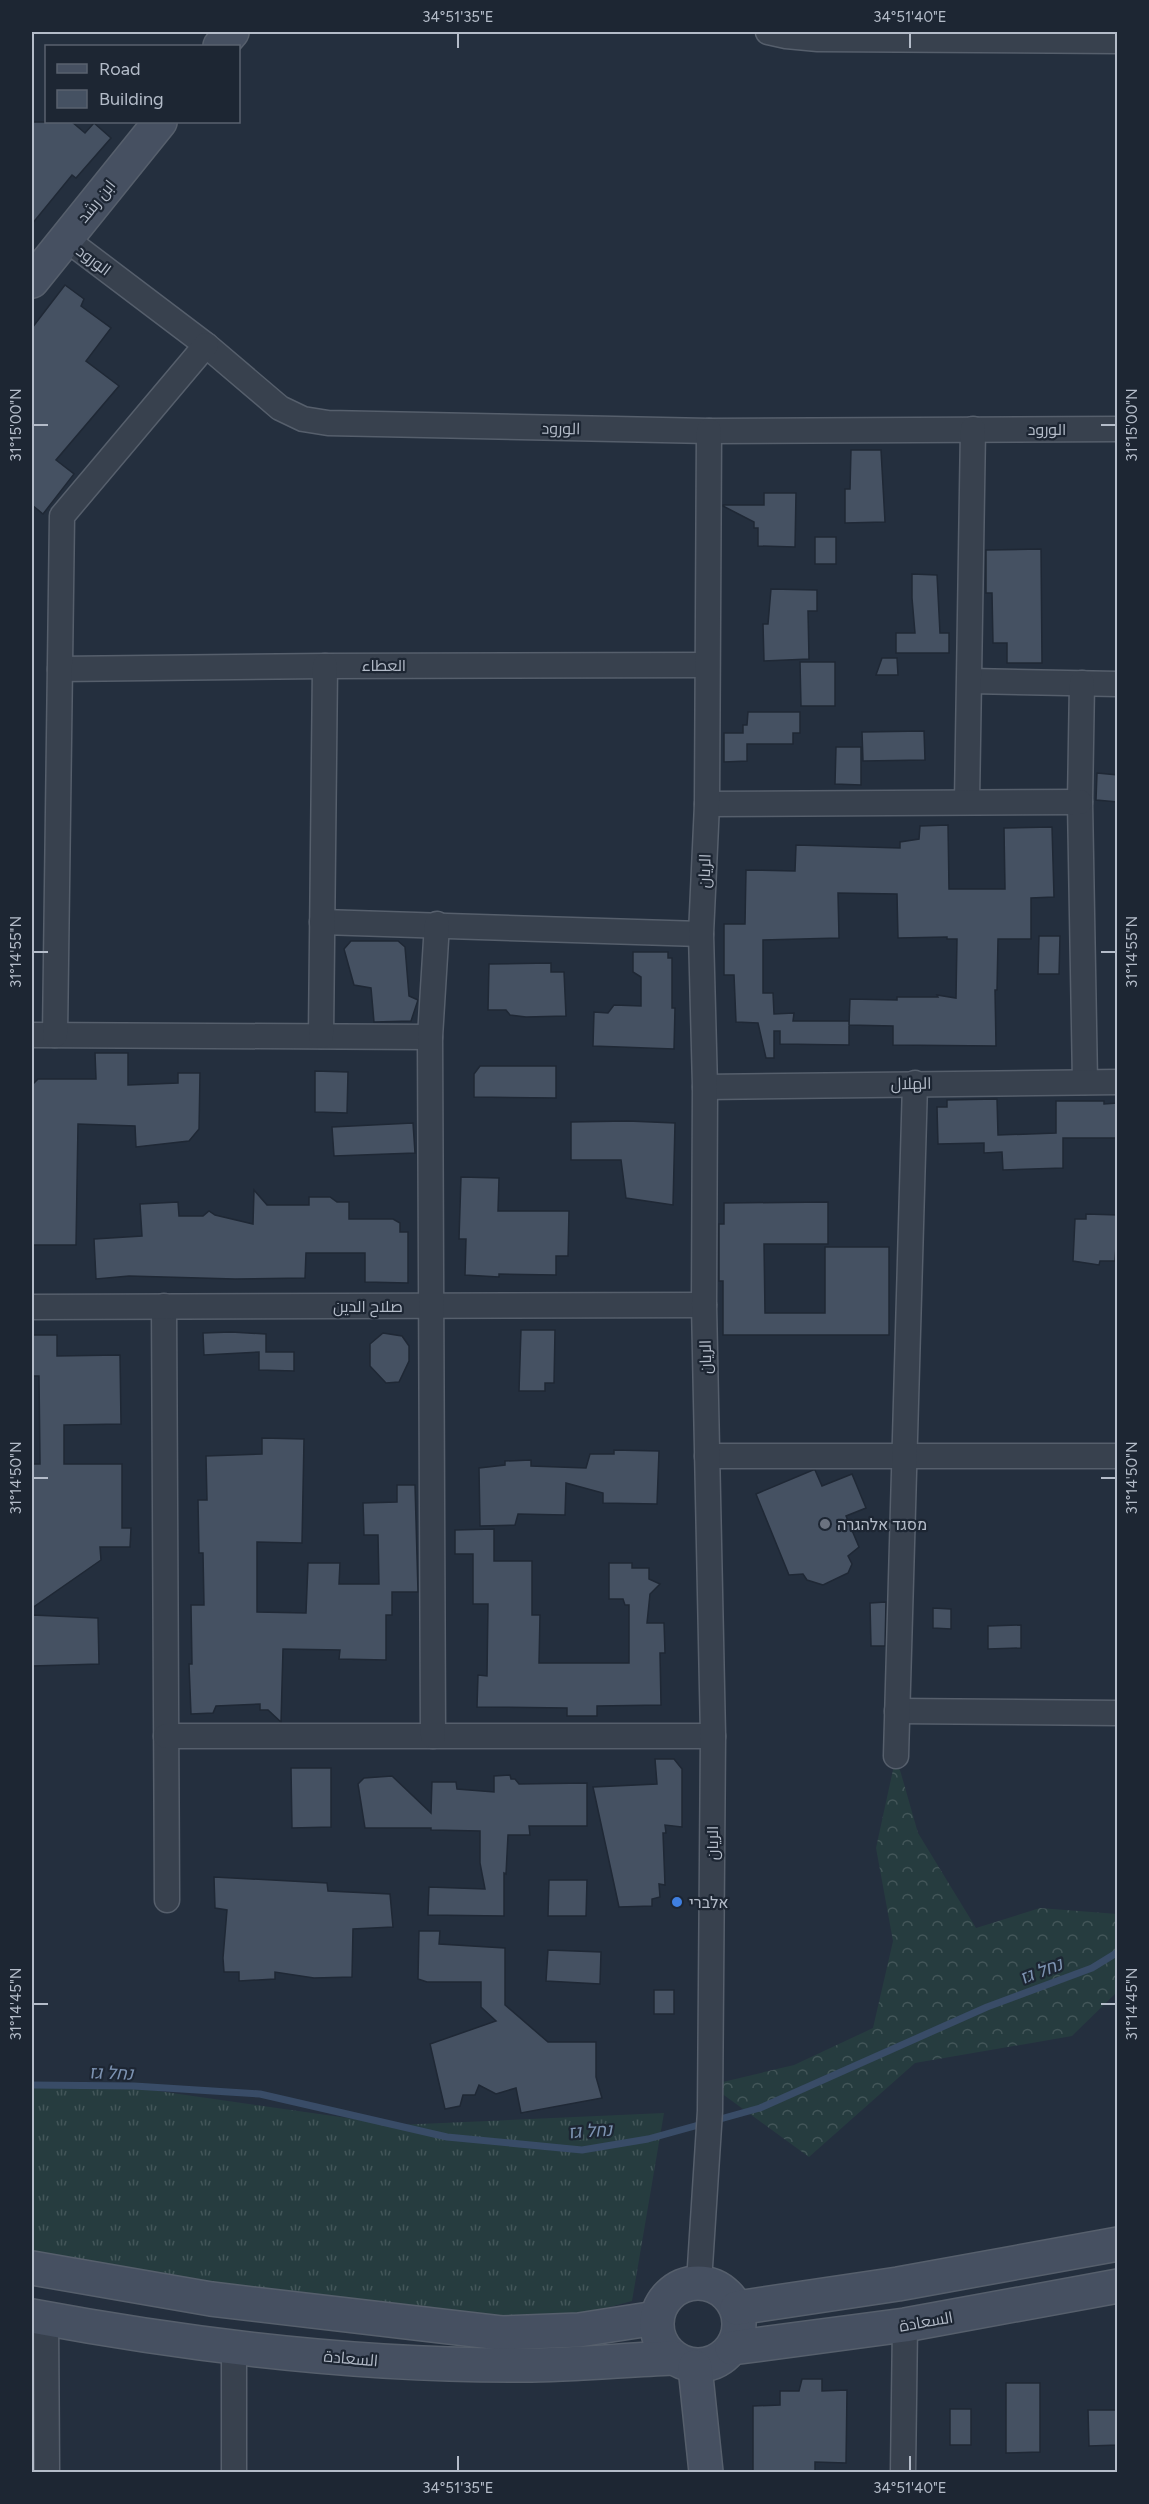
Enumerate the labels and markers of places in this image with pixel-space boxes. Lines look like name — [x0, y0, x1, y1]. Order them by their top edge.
place label: מסגד אלהגרה — [837, 1515, 927, 1534]
marker: מסגד אלהגרה — [818, 1517, 832, 1531]
place label: אלברי — [689, 1893, 729, 1912]
marker: אלברי — [670, 1895, 684, 1909]

